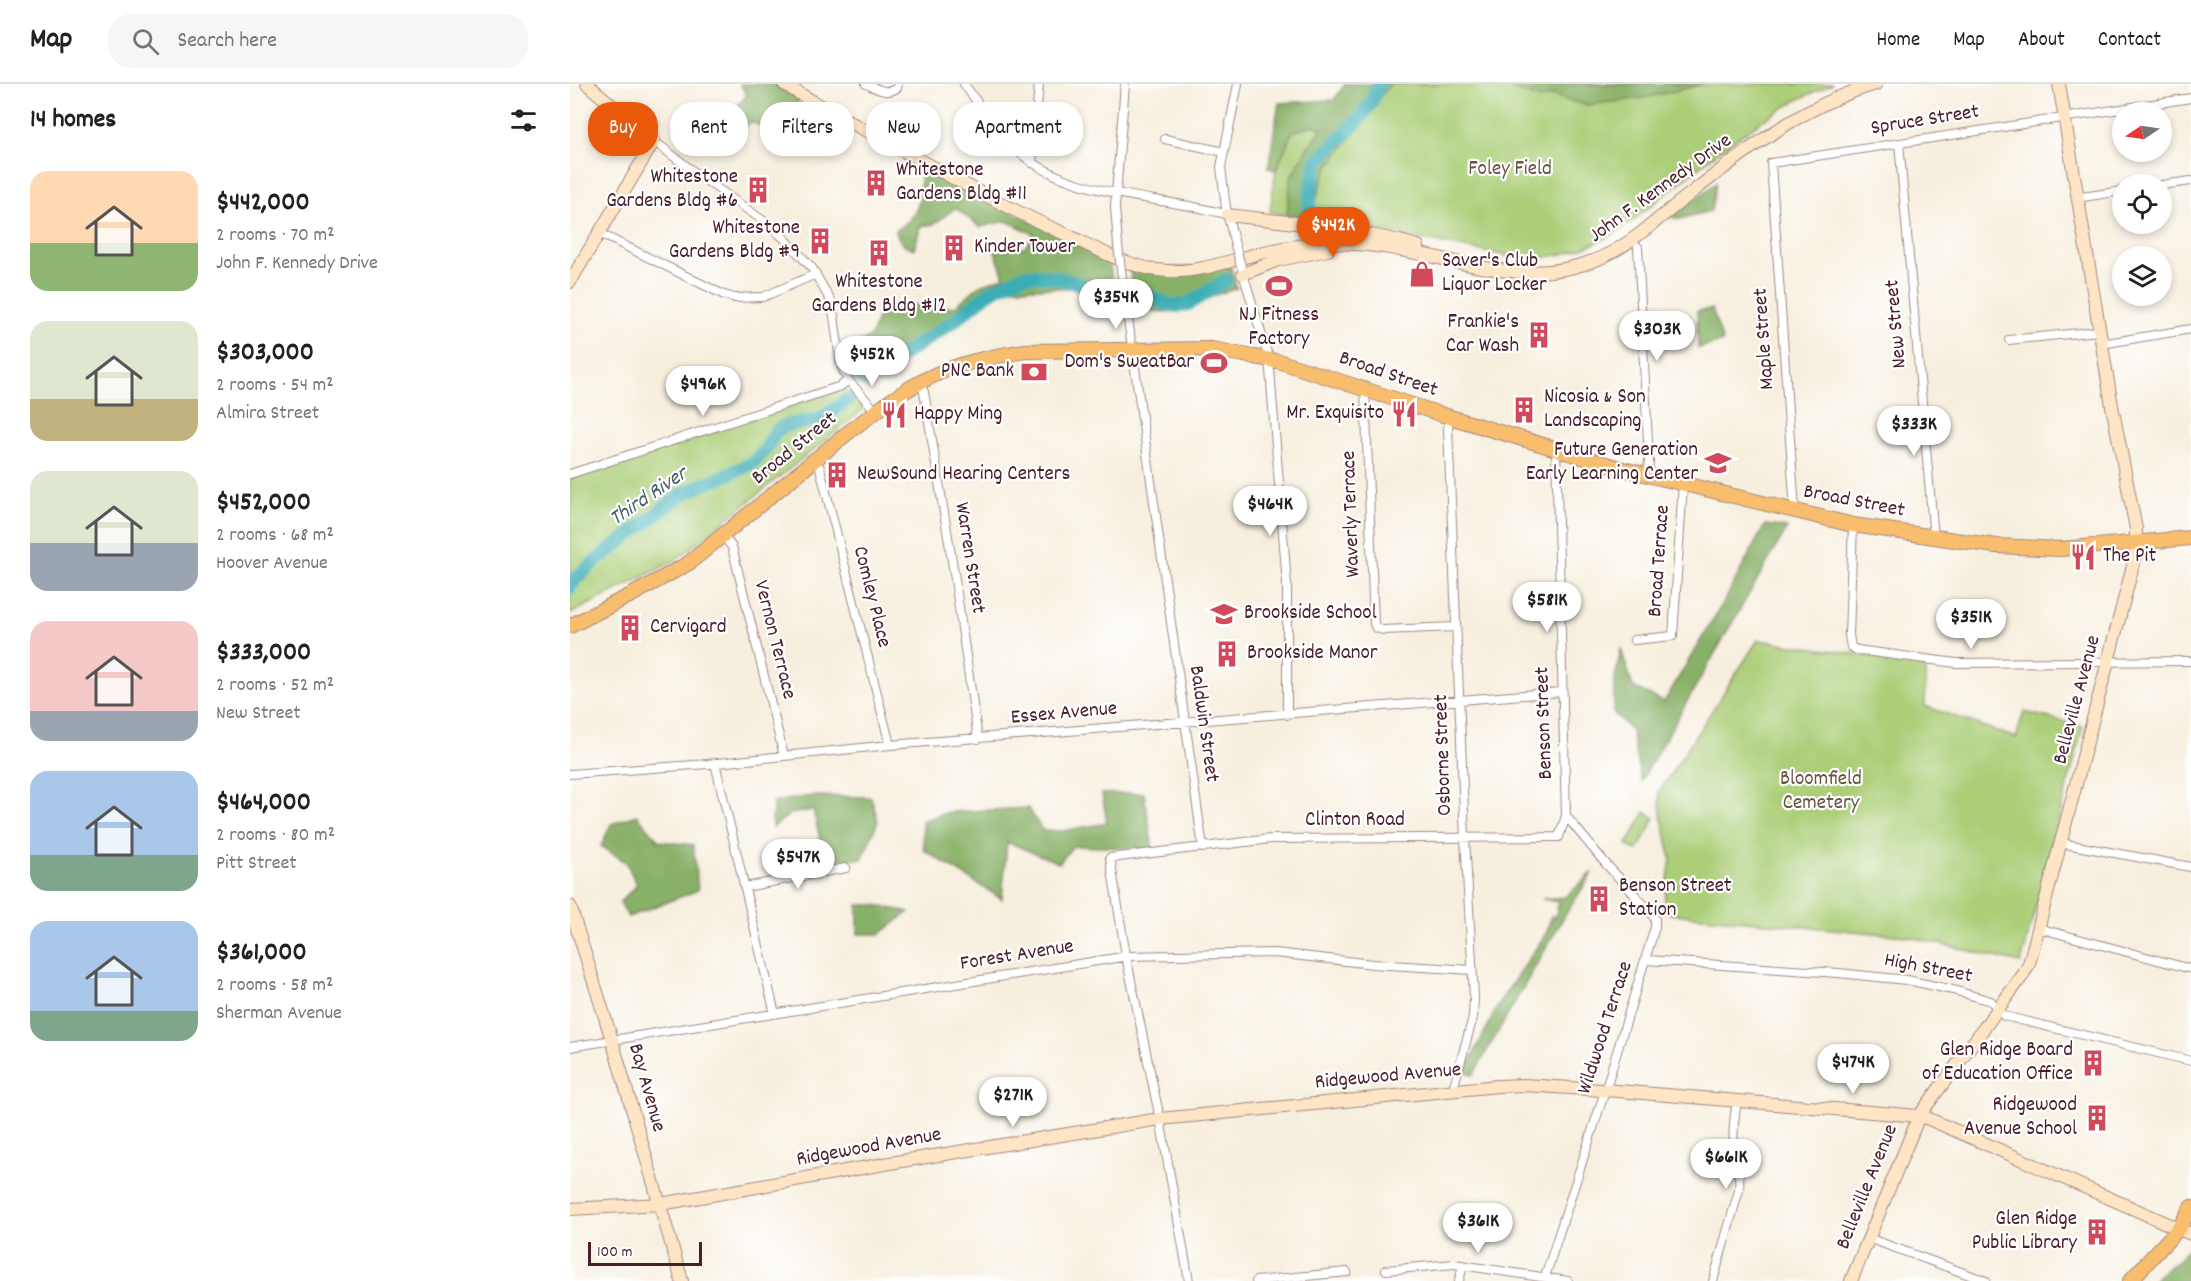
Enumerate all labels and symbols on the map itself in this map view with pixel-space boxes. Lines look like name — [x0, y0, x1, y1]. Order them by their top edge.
street label: Spruce Street — [1869, 98, 1982, 144]
north arrow — [2112, 102, 2172, 162]
street label: John F. Kennedy Drive — [1583, 127, 1739, 251]
park label: Foley Field — [1468, 155, 1552, 185]
place label: Whitestone Gardens Bldg #11 — [896, 156, 1027, 210]
place label: Whitestone Gardens Bldg #6 — [606, 163, 738, 217]
building icon: Whitestone Gardens Bldg #11 — [861, 168, 891, 198]
building icon: Whitestone Gardens Bldg #6 — [743, 175, 773, 205]
pin: $442K — [1291, 207, 1375, 258]
place label: Whitestone Gardens Bldg #9 — [669, 214, 800, 268]
building icon: Whitestone Gardens Bldg #9 — [805, 226, 835, 256]
building icon: Kinder Tower — [939, 233, 969, 263]
place label: Kinder Tower — [974, 233, 1076, 263]
building icon: Whitestone Gardens Bldg #12 — [864, 238, 894, 268]
place label: Saver's Club Liquor Locker — [1442, 247, 1547, 301]
shop icon: Saver's Club Liquor Locker — [1407, 259, 1437, 289]
place label: Whitestone Gardens Bldg #12 — [811, 268, 947, 322]
sports icon: NJ Fitness Factory — [1264, 271, 1294, 301]
street label: New Street — [1878, 278, 1916, 370]
pin: $354K — [1074, 279, 1158, 330]
street label: Maple Street — [1746, 287, 1784, 391]
place label: NJ Fitness Factory — [1239, 301, 1319, 355]
place label: Frankie's Car Wash — [1446, 308, 1519, 362]
pin: $303K — [1615, 311, 1699, 362]
building icon: Frankie's Car Wash — [1524, 320, 1554, 350]
pin: $452K — [830, 336, 914, 387]
street label: Broad Street — [1335, 344, 1442, 406]
place label: Dom's SweatBar — [1064, 348, 1194, 378]
sports icon: Dom's SweatBar — [1199, 348, 1229, 378]
place label: PNC Bank — [941, 357, 1014, 387]
bank icon: PNC Bank — [1019, 357, 1049, 387]
pin: $496K — [661, 366, 745, 417]
place label: Nicosia & Son Landscaping — [1544, 383, 1646, 437]
building icon: Nicosia & Son Landscaping — [1509, 395, 1539, 425]
place label: Mr. Exquisito — [1286, 399, 1384, 429]
restaurant icon: Mr. Exquisito — [1389, 399, 1419, 429]
restaurant icon: Happy Ming — [879, 400, 909, 430]
place label: Happy Ming — [914, 400, 1002, 430]
street label: Broad Street — [746, 405, 845, 493]
pin: $333K — [1872, 406, 1956, 457]
place label: Future Generation Early Learning Center — [1526, 436, 1698, 490]
school or university icon: Future Generation Early Learning Center — [1703, 448, 1733, 478]
street label: Waverly Terrace — [1335, 450, 1369, 578]
water label: Third River — [604, 458, 697, 535]
building icon: NewSound Hearing Centers — [822, 460, 852, 490]
place label: NewSound Hearing Centers — [857, 460, 1070, 490]
street label: Broad Street — [1801, 477, 1907, 527]
pin: $464K — [1228, 486, 1312, 537]
street label: Warren Street — [945, 500, 993, 616]
street label: Broad Terrace — [1641, 504, 1679, 618]
restaurant icon: The Pit — [2068, 542, 2098, 572]
place label: The Pit — [2103, 542, 2156, 572]
street label: Comley Place — [844, 543, 898, 651]
street label: Vernon Terrace — [745, 577, 803, 703]
pin: $581K — [1505, 582, 1589, 633]
school or university icon: Brookside School — [1209, 599, 1239, 629]
place label: Brookside School — [1244, 599, 1377, 629]
pin: $351K — [1929, 599, 2013, 650]
building icon: Cervigard — [615, 613, 645, 643]
place label: Cervigard — [650, 613, 727, 643]
street label: Belleville Avenue — [2046, 632, 2110, 768]
building icon: Brookside Manor — [1212, 639, 1242, 669]
place label: Brookside Manor — [1247, 639, 1378, 669]
street label: Baldwin Street — [1180, 664, 1226, 785]
street label: Benson Street — [1528, 666, 1562, 780]
street label: Osborne Street — [1427, 693, 1461, 816]
street label: Essex Avenue — [1010, 694, 1118, 734]
park label: Bloomfield Cemetery — [1780, 765, 1862, 819]
street label: Clinton Road — [1305, 806, 1405, 836]
pin: $547K — [756, 839, 840, 890]
place label: Benson Street Station — [1619, 872, 1732, 926]
building icon: Benson Street Station — [1584, 884, 1614, 914]
street label: Forest Avenue — [958, 932, 1076, 980]
street label: High Street — [1881, 946, 1975, 992]
street label: Wildwood Terrace — [1570, 958, 1642, 1098]
place label: Glen Ridge Board of Education Office — [1922, 1036, 2073, 1090]
street label: Bay Avenue — [619, 1040, 673, 1136]
pin: $474K — [1811, 1044, 1895, 1095]
building icon: Glen Ridge Board of Education Office — [2078, 1048, 2108, 1078]
street label: Ridgewood Avenue — [1314, 1056, 1462, 1098]
pin: $271K — [971, 1077, 1055, 1128]
place label: Ridgewood Avenue School — [1964, 1091, 2077, 1145]
building icon: Ridgewood Avenue School — [2082, 1103, 2112, 1133]
street label: Ridgewood Avenue — [794, 1120, 944, 1176]
street label: Belleville Avenue — [1829, 1120, 1907, 1254]
pin: $661K — [1684, 1139, 1768, 1190]
pin: $361K — [1436, 1203, 1520, 1254]
place label: Glen Ridge Public Library — [1972, 1205, 2077, 1259]
building icon: Glen Ridge Public Library — [2082, 1217, 2112, 1247]
scale bar — [588, 1239, 702, 1266]

